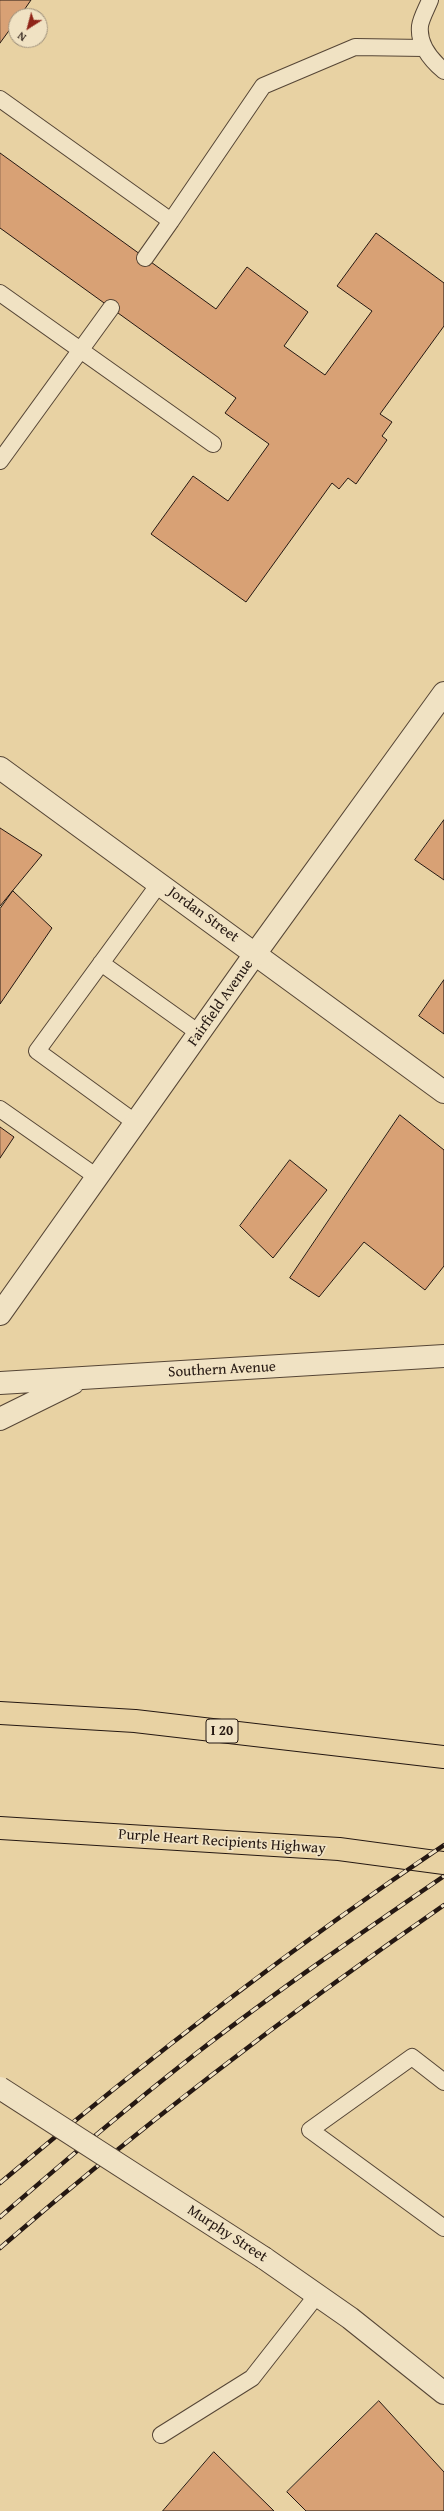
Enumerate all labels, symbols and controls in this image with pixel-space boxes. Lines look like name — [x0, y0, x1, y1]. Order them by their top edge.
north arrow — [8, 8, 48, 48]
text: N — [14, 28, 29, 46]
street label: Jordan Street — [164, 883, 242, 947]
street label: Fairfield Avenue — [184, 956, 258, 1050]
street label: Southern Avenue — [168, 1358, 276, 1382]
road number: I 20 — [206, 1719, 238, 1743]
street label: Purple Heart Recipients Highway — [118, 1826, 326, 1858]
street label: Murphy Street — [184, 2201, 270, 2267]

